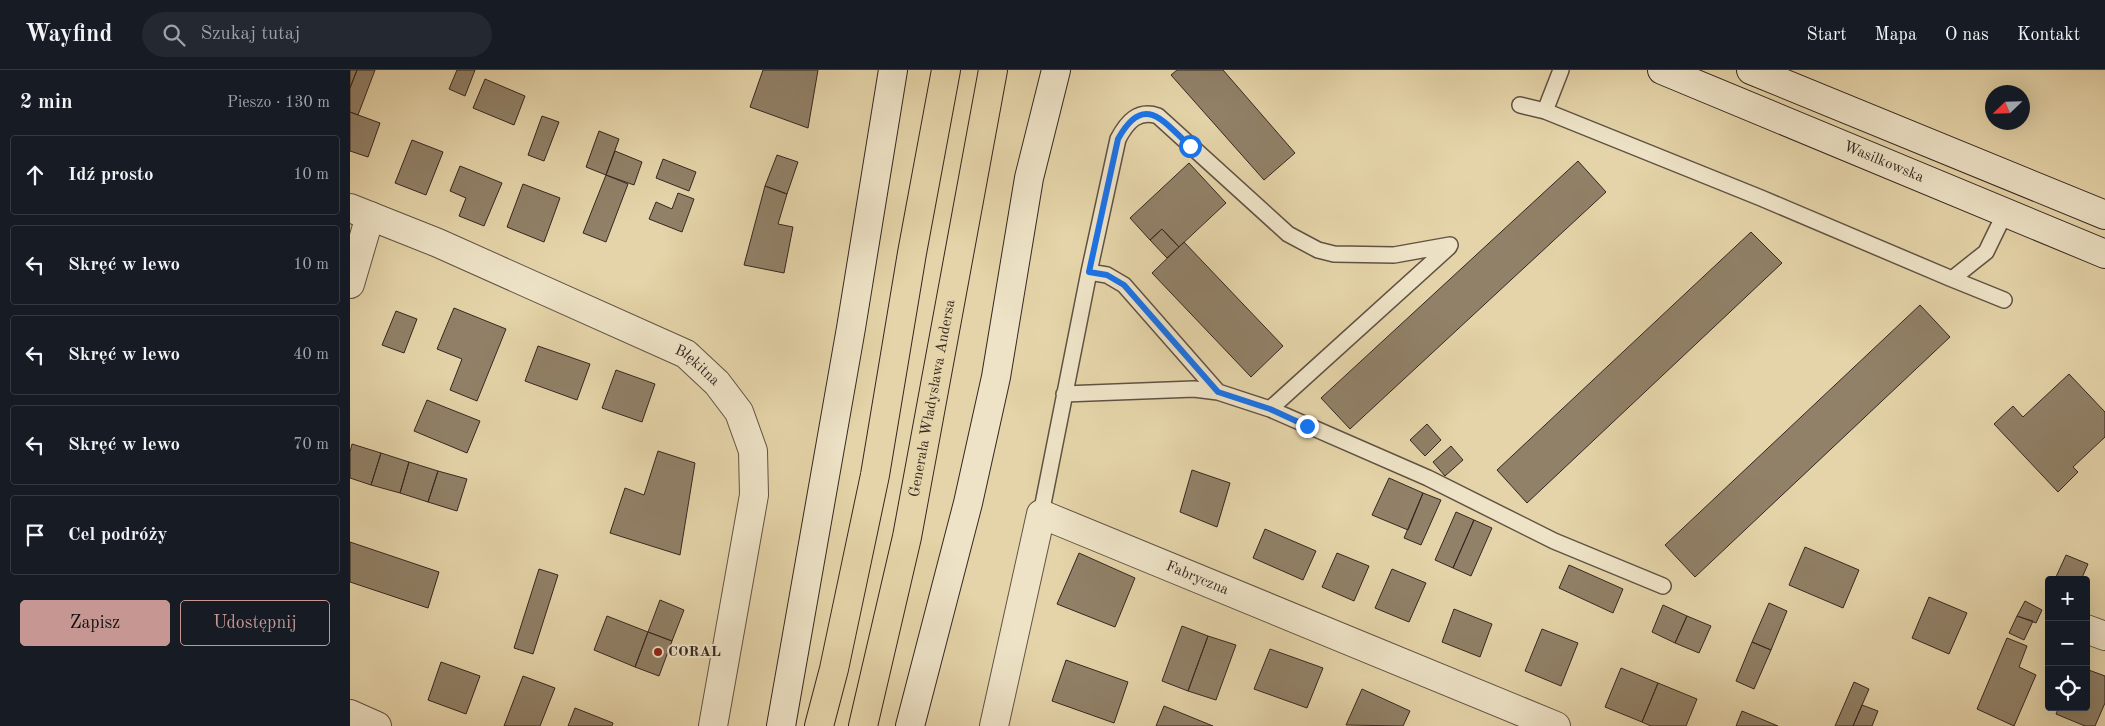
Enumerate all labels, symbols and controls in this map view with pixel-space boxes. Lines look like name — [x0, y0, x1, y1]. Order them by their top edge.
search box — [142, 12, 492, 57]
icon: search — [160, 21, 188, 49]
text: Wayfind — [25, 23, 112, 47]
text: Szukaj tutaj — [200, 25, 300, 44]
text: Start — [1807, 26, 1847, 44]
text: Mapa — [1875, 26, 1917, 44]
text: O nas — [1945, 26, 1989, 44]
text: Kontakt — [2017, 26, 2080, 44]
north arrow — [1985, 85, 2030, 130]
text: 2 min — [20, 92, 73, 113]
text: Pieszo · 130 m — [227, 95, 330, 111]
route start — [1179, 135, 1202, 158]
street label: Wasilkowska — [1841, 139, 1926, 186]
icon: ahead — [21, 161, 49, 189]
text: Idź prosto — [68, 166, 153, 185]
text: 10 m — [293, 167, 329, 183]
icon: left — [21, 251, 49, 279]
text: Skręć w lewo — [68, 256, 180, 275]
text: 10 m — [293, 257, 329, 273]
street label: Generała Władysława Andersa — [907, 298, 958, 498]
icon: left — [21, 341, 49, 369]
street label: Błękitna — [672, 342, 723, 389]
text: Skręć w lewo — [68, 346, 180, 365]
text: 40 m — [293, 347, 329, 363]
route end — [1296, 415, 1319, 438]
icon: left — [21, 431, 49, 459]
text: Skręć w lewo — [68, 436, 180, 455]
text: 70 m — [293, 437, 329, 453]
icon: arrive — [21, 521, 49, 549]
text: Cel podróży — [68, 526, 167, 545]
street label: Fabryczna — [1164, 559, 1231, 598]
map controls — [2045, 576, 2090, 711]
button: + — [2045, 576, 2090, 621]
button: Zapisz — [20, 600, 170, 646]
button: Udostępnij — [180, 600, 330, 646]
button: − — [2045, 621, 2090, 666]
place label: CORAL — [668, 645, 721, 660]
marker: CORAL — [652, 646, 664, 658]
button: locate — [2045, 666, 2090, 711]

